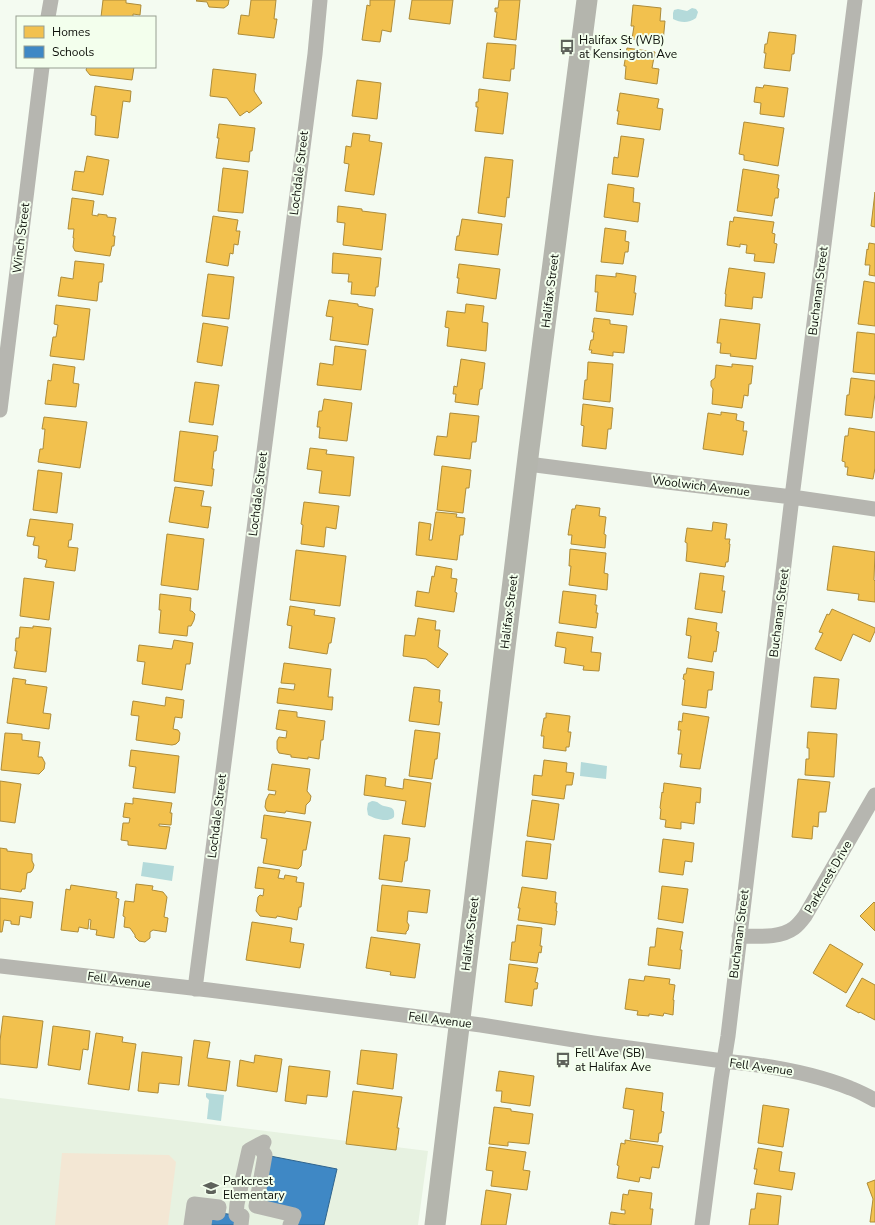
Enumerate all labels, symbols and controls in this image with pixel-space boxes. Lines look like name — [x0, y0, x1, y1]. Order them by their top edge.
legend — [16, 16, 156, 68]
text: Homes — [52, 24, 90, 40]
place label: Halifax St (WB) at Kensington Ave — [579, 32, 677, 62]
bus stop icon: Halifax St (WB) at Kensington Ave — [558, 38, 576, 56]
text: Schools — [52, 44, 95, 60]
street label: Lochdale Street — [286, 129, 312, 216]
street label: Winch Street — [9, 201, 33, 274]
street label: Buchanan Street — [805, 245, 831, 336]
street label: Halifax Street — [538, 252, 563, 329]
street label: Lochdale Street — [245, 450, 271, 537]
street label: Woolwich Avenue — [651, 472, 751, 500]
street label: Buchanan Street — [766, 567, 792, 658]
street label: Halifax Street — [497, 573, 522, 650]
street label: Lochdale Street — [204, 772, 230, 859]
street label: Parkcrest Drive — [801, 838, 855, 916]
street label: Buchanan Street — [726, 888, 752, 979]
street label: Halifax Street — [458, 895, 483, 972]
street label: Fell Avenue — [86, 968, 152, 992]
street label: Fell Avenue — [407, 1008, 473, 1032]
place label: Fell Ave (SB) at Halifax Ave — [575, 1045, 651, 1075]
bus stop icon: Fell Ave (SB) at Halifax Ave — [554, 1051, 572, 1069]
street label: Fell Avenue — [728, 1055, 794, 1079]
place label: Parkcrest Elementary — [223, 1173, 286, 1203]
school or university icon: Parkcrest Elementary — [202, 1179, 220, 1197]

